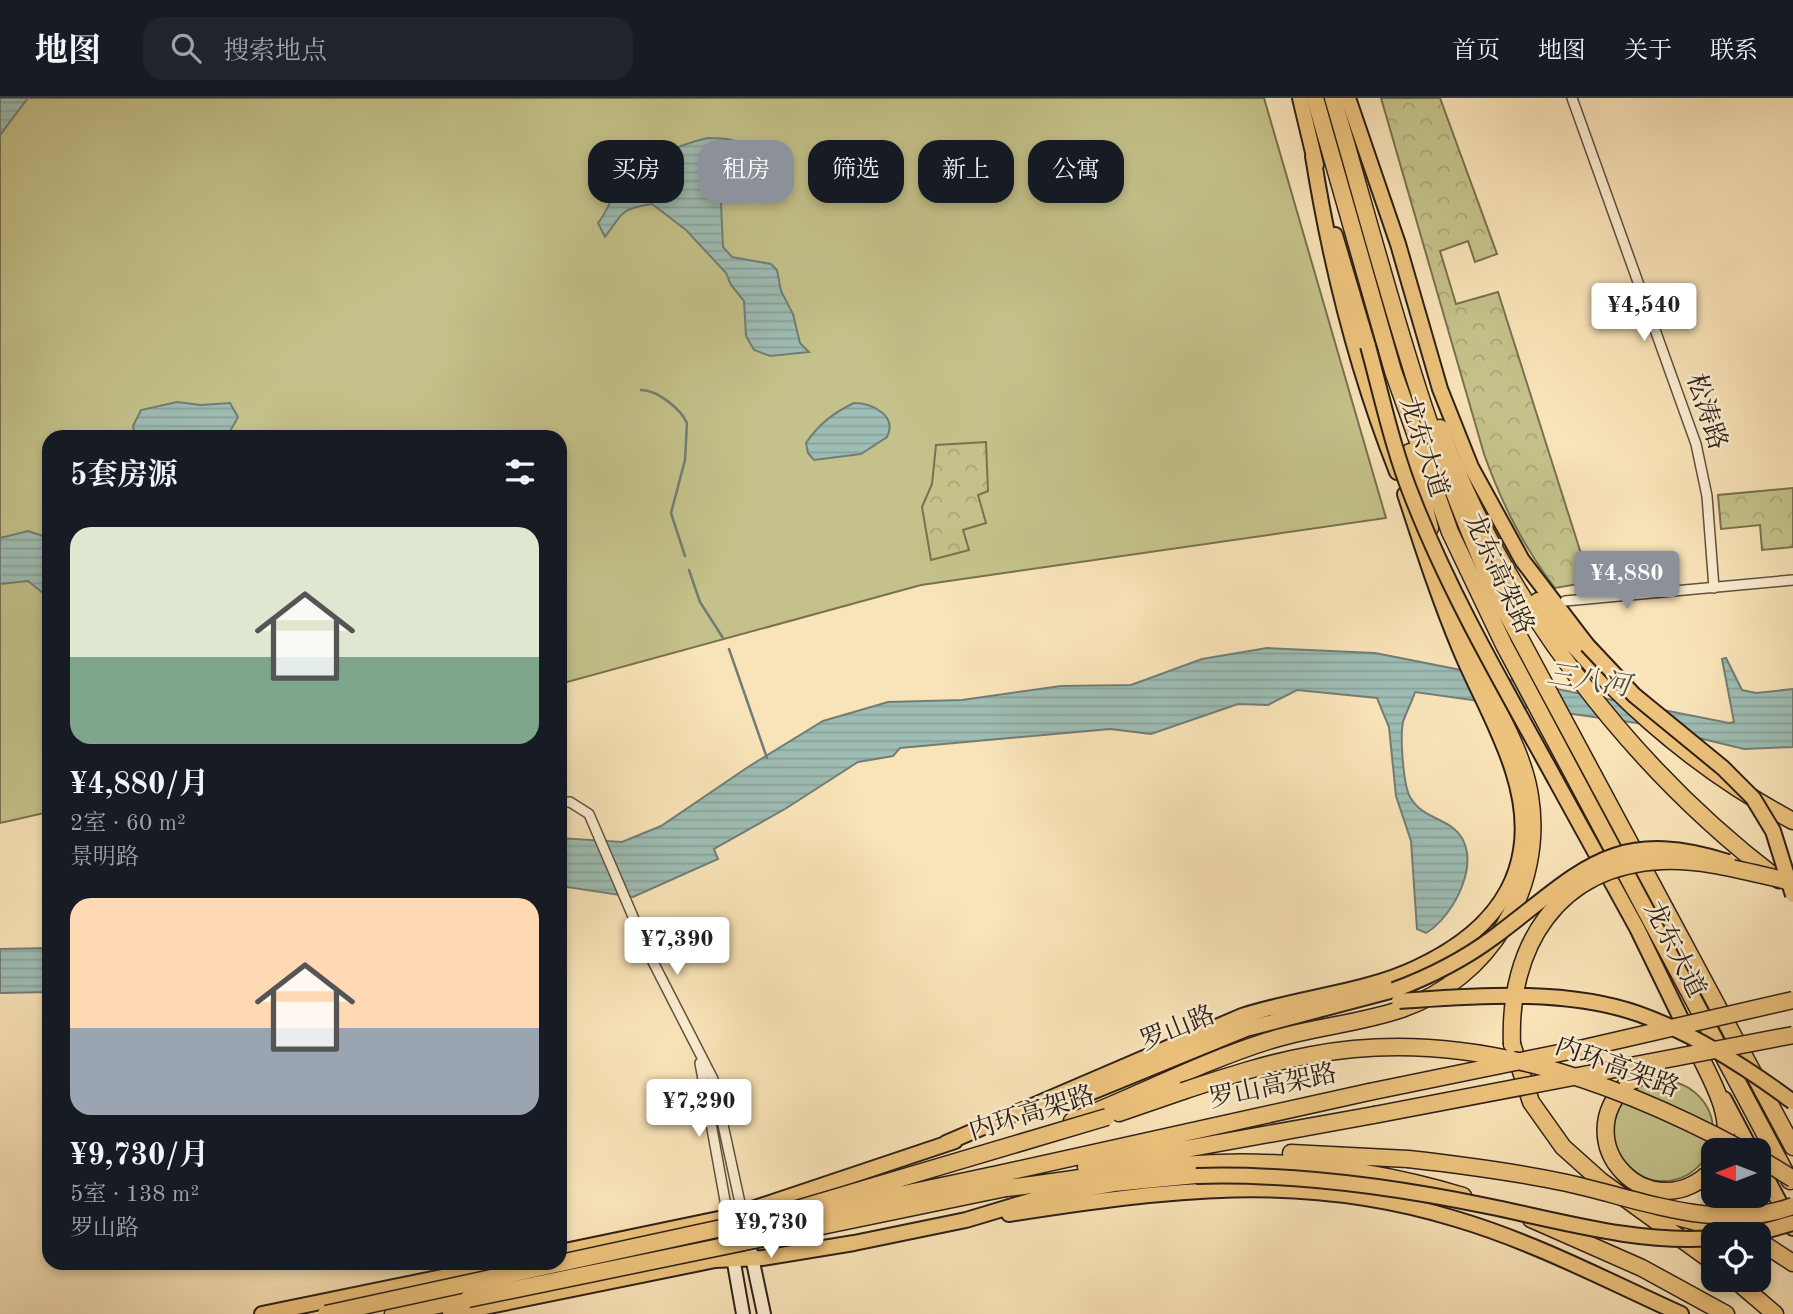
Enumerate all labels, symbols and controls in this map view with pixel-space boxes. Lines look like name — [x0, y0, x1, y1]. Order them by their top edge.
search box — [143, 17, 633, 80]
icon: search — [167, 29, 205, 67]
text: 地图 — [35, 36, 101, 69]
text: 搜索地点 — [223, 39, 327, 65]
text: 首页 — [1452, 40, 1500, 64]
text: 地图 — [1538, 40, 1586, 64]
text: 关于 — [1624, 40, 1672, 64]
text: 联系 — [1710, 40, 1758, 64]
chip: 买房 — [588, 140, 684, 203]
chip: 租房 — [698, 140, 794, 203]
chip: 筛选 — [808, 140, 904, 203]
chip: 新上 — [918, 140, 1014, 203]
chip: 公寓 — [1028, 140, 1124, 203]
pin: ¥4,540 — [1587, 284, 1701, 343]
text: ¥4,540 — [1607, 294, 1681, 317]
street label: 松涛路 — [1682, 370, 1732, 453]
street label: 龙东大道 — [1395, 393, 1453, 500]
icon: filters — [501, 453, 539, 491]
text: 5套房源 — [70, 461, 177, 491]
street label: 龙东高架路 — [1459, 508, 1540, 638]
pin: ¥4,880 — [1570, 552, 1684, 611]
text: ¥4,880 — [1590, 562, 1664, 585]
icon: home — [242, 573, 368, 699]
water label: 三八河 — [1544, 659, 1637, 703]
text: ¥4,880/月 — [70, 770, 209, 800]
text: 2室 · 60 m² — [70, 812, 186, 835]
text: 景明路 — [70, 846, 139, 869]
street label: 龙东大道 — [1639, 897, 1711, 1002]
pin: ¥7,390 — [620, 918, 734, 977]
text: ¥7,390 — [640, 928, 714, 951]
icon: home — [242, 944, 368, 1070]
street label: 罗山路 — [1136, 1000, 1219, 1056]
street label: 内环高架路 — [1551, 1031, 1684, 1102]
street label: 罗山高架路 — [1206, 1058, 1339, 1113]
pin: ¥7,290 — [642, 1080, 756, 1139]
street label: 内环高架路 — [965, 1080, 1098, 1145]
text: ¥7,290 — [662, 1090, 736, 1113]
north arrow — [1701, 1138, 1771, 1208]
map controls — [1701, 1138, 1771, 1292]
text: ¥9,730/月 — [70, 1141, 209, 1171]
text: 5室 · 138 m² — [70, 1183, 199, 1206]
pin: ¥9,730 — [714, 1200, 828, 1260]
text: ¥9,730 — [734, 1211, 808, 1234]
text: 罗山路 — [70, 1217, 139, 1240]
button: locate — [1701, 1222, 1771, 1292]

